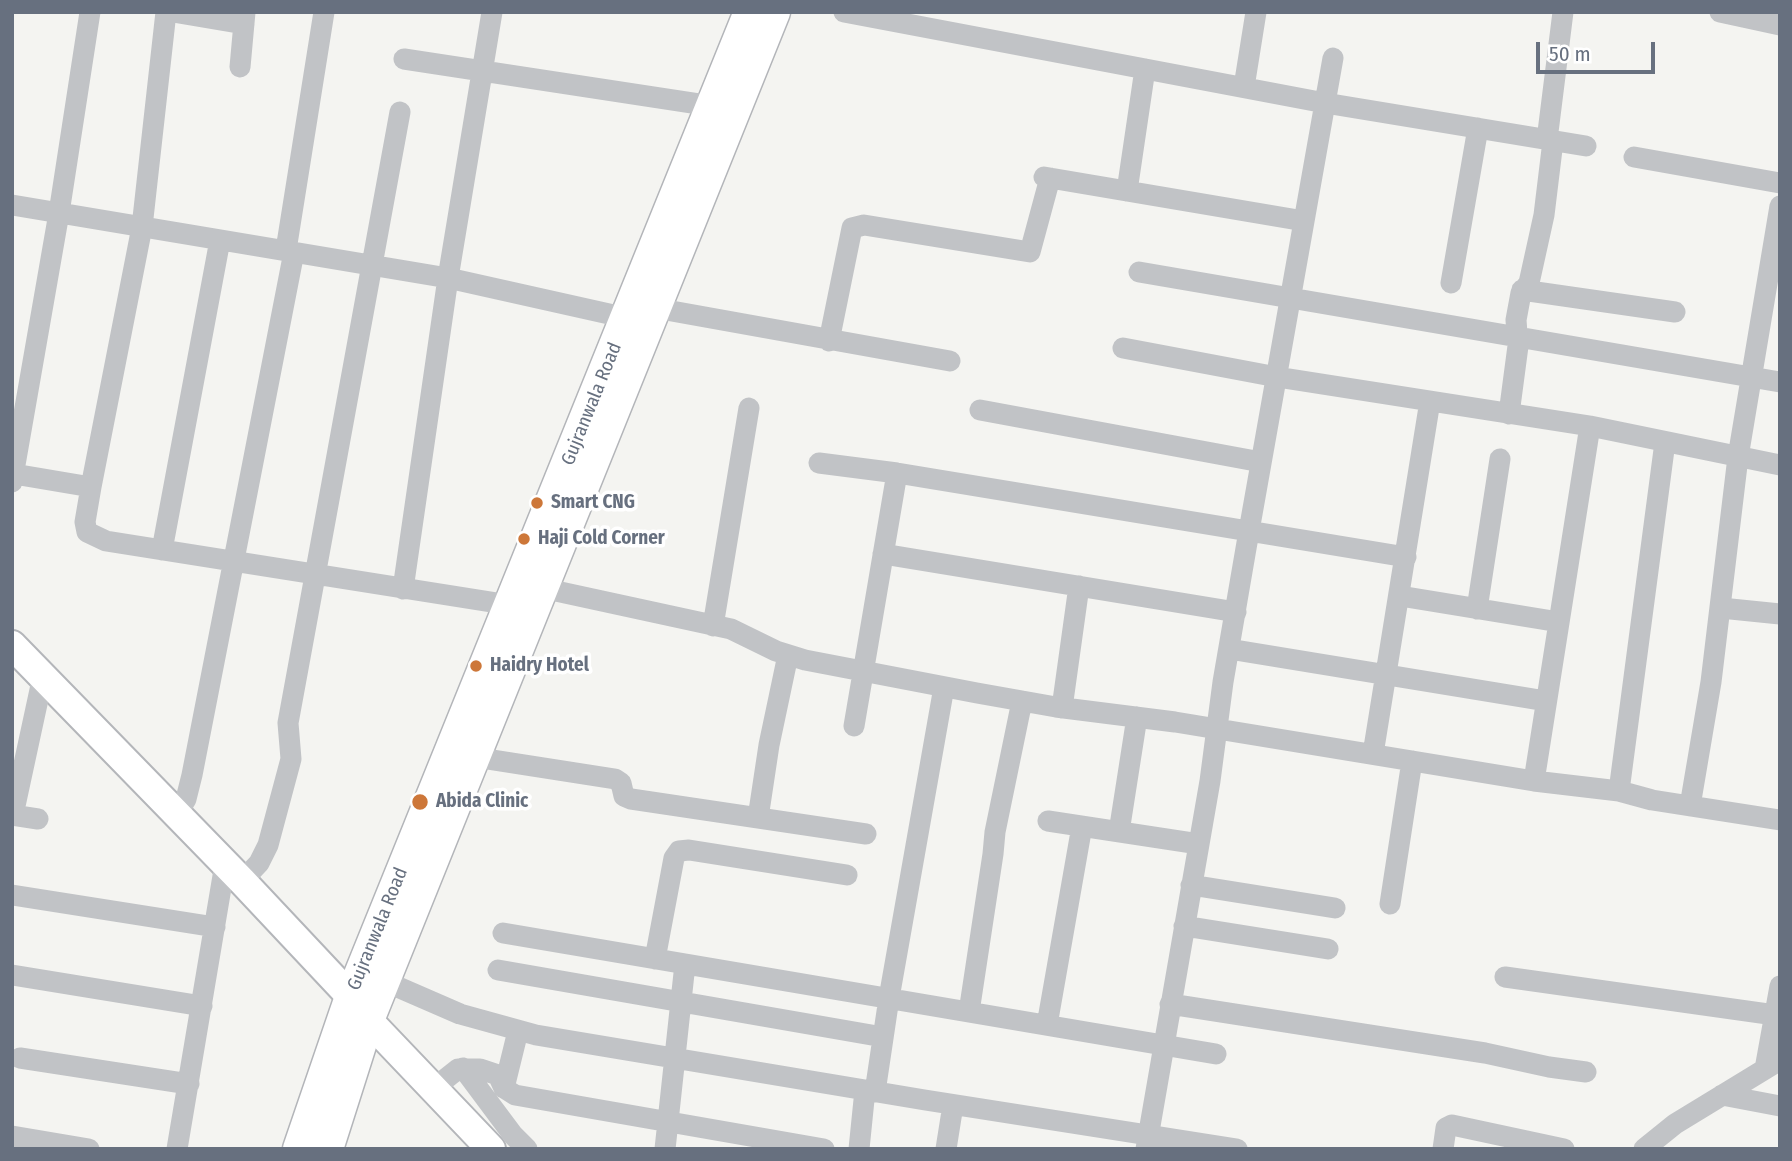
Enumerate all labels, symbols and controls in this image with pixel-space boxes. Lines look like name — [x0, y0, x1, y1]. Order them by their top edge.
scale bar — [1540, 28, 1659, 72]
text: 50 m — [1549, 41, 1591, 67]
street label: Gujranwala Road — [557, 339, 627, 469]
place label: Smart CNG — [551, 492, 635, 514]
marker: Smart CNG — [529, 495, 545, 511]
place label: Haji Cold Corner — [538, 528, 665, 550]
marker: Haji Cold Corner — [516, 531, 532, 547]
place label: Haidry Hotel — [490, 655, 589, 677]
marker: Haidry Hotel — [468, 658, 484, 674]
place label: Abida Clinic — [436, 791, 528, 813]
marker: Abida Clinic — [410, 792, 430, 812]
street label: Gujranwala Road — [343, 864, 413, 994]

